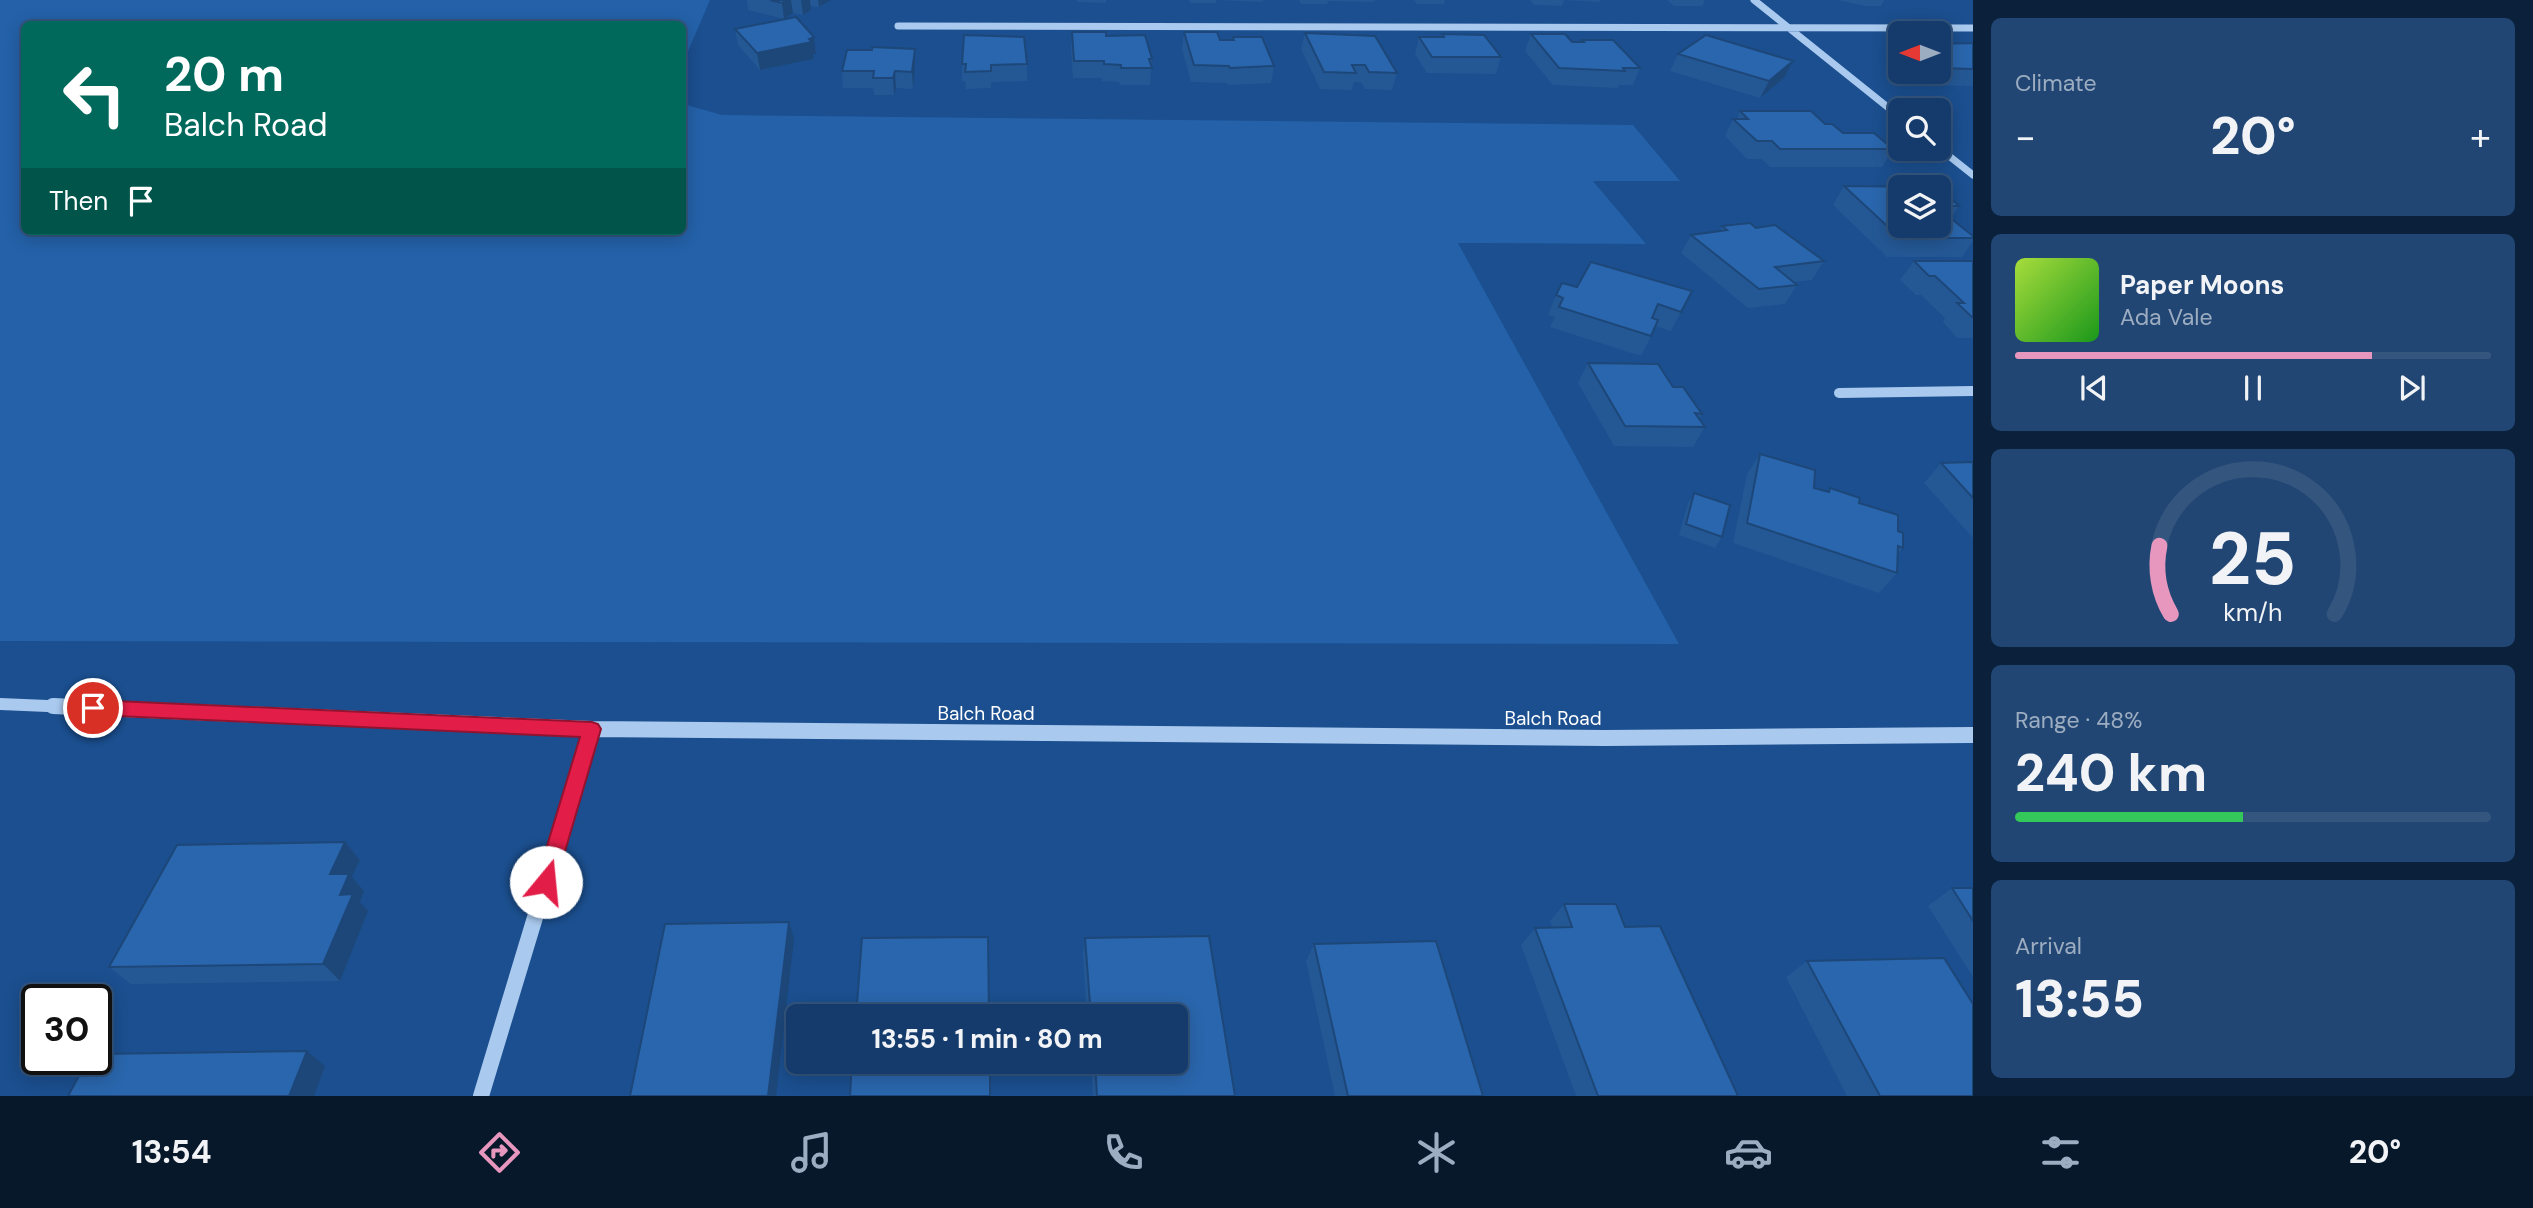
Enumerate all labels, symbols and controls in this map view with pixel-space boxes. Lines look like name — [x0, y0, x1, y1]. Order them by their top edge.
north arrow — [1888, 21, 1951, 84]
map controls — [1888, 21, 1951, 238]
text: 20 m — [164, 42, 284, 106]
icon: left — [49, 49, 140, 140]
text: Climate — [2015, 68, 2097, 98]
button: search — [1888, 98, 1951, 161]
text: 20° — [2210, 102, 2296, 170]
text: Balch Road — [164, 104, 328, 146]
text: − — [2015, 112, 2036, 162]
text: + — [2470, 112, 2491, 162]
button: layers — [1888, 175, 1951, 238]
icon: arrive — [122, 182, 160, 220]
text: Then — [49, 184, 108, 218]
text: Paper Moons — [2120, 268, 2284, 302]
text: Ada Vale — [2120, 302, 2213, 332]
icon: previous — [2075, 369, 2113, 407]
icon: pause — [2234, 369, 2272, 407]
icon: next — [2393, 369, 2431, 407]
text: 25 — [2209, 512, 2297, 607]
text: km/h — [2223, 596, 2283, 629]
pin — [63, 678, 123, 738]
icon: arrive — [74, 689, 112, 727]
street label: Balch Road — [937, 701, 1035, 726]
text: Range · 48% — [2015, 705, 2142, 735]
street label: Balch Road — [1504, 706, 1602, 731]
text: 240 km — [2015, 739, 2207, 807]
position arrow — [509, 845, 583, 919]
text: Arrival — [2015, 931, 2082, 961]
text: 13:55 — [2015, 965, 2144, 1033]
speed limit sign: 30 — [21, 984, 112, 1075]
text: 13:55 · 1 min · 80 m — [871, 1022, 1103, 1056]
icon: directions — [475, 1128, 524, 1177]
icon: music — [787, 1128, 836, 1177]
icon: phone — [1099, 1128, 1148, 1177]
icon: climate — [1412, 1128, 1461, 1177]
icon: car — [1724, 1128, 1773, 1177]
icon: filters — [2036, 1128, 2085, 1177]
text: 13:54 — [132, 1131, 211, 1173]
text: 20° — [2349, 1131, 2401, 1173]

